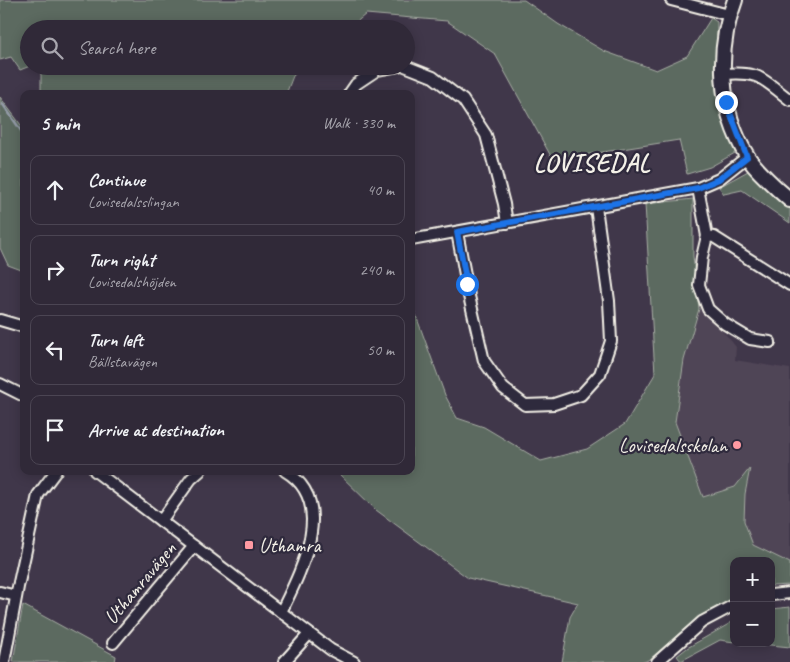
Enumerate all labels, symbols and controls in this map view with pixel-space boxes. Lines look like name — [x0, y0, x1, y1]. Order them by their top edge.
search box — [20, 20, 415, 75]
icon: search — [38, 34, 66, 62]
text: Search here — [78, 36, 155, 60]
route end — [715, 91, 738, 114]
text: 5 min — [40, 110, 80, 136]
text: Walk · 330 m — [323, 113, 395, 133]
district label: LOVISEDAL — [534, 147, 651, 179]
text: Continue — [88, 168, 145, 192]
icon: ahead — [41, 176, 69, 204]
text: 40 m — [367, 180, 394, 200]
text: Lovisedalsslingan — [88, 192, 179, 212]
text: Turn right — [88, 248, 155, 272]
icon: right — [41, 256, 69, 284]
text: 240 m — [360, 260, 394, 280]
text: Lovisedalshöjden — [88, 272, 176, 292]
route start — [456, 273, 479, 296]
text: Turn left — [88, 328, 143, 352]
icon: left — [41, 336, 69, 364]
text: 50 m — [367, 340, 394, 360]
text: Bällstavägen — [88, 352, 157, 372]
icon: arrive — [41, 416, 69, 444]
text: Arrive at destination — [88, 418, 224, 442]
place label: Lovisedalsskolan — [619, 433, 728, 458]
marker: Lovisedalsskolan — [731, 439, 743, 451]
place label: Uthamra — [259, 533, 322, 558]
street label: Uthamravägen — [98, 536, 182, 629]
marker: Uthamra — [243, 539, 255, 551]
map controls — [730, 557, 775, 647]
button: + — [730, 557, 775, 602]
button: − — [730, 602, 775, 647]

